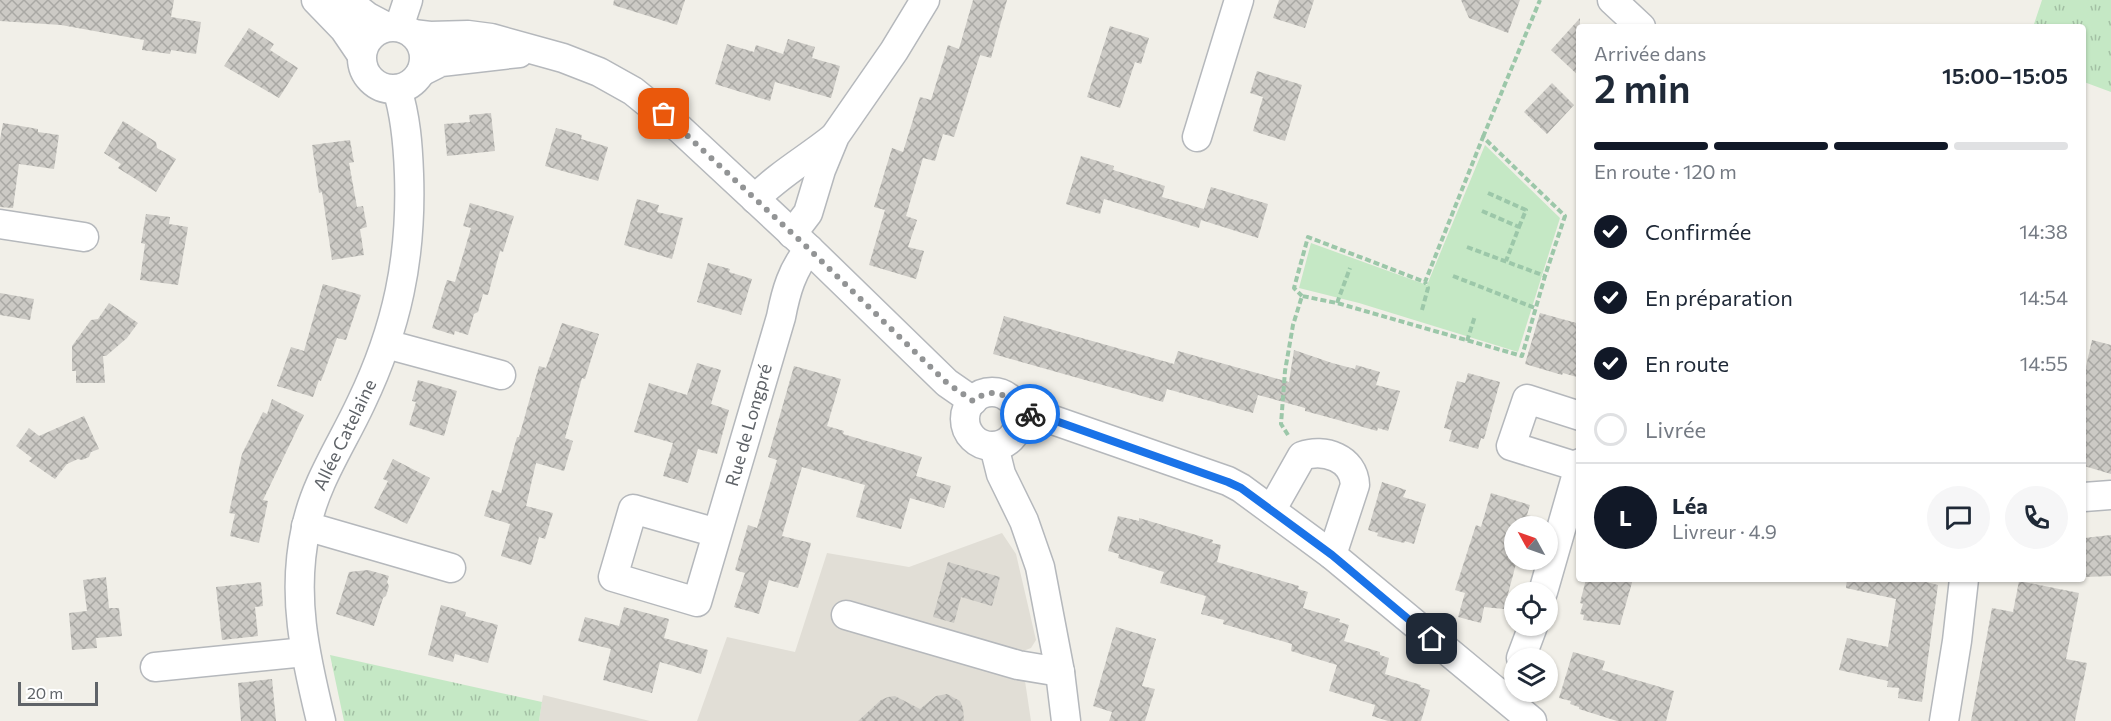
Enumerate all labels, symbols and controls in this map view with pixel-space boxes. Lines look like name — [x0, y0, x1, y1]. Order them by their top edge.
text: Arrivée dans — [1594, 41, 1706, 65]
text: 15:00–15:05 — [1942, 62, 2068, 89]
text: 2 min — [1594, 63, 1691, 111]
pin — [638, 88, 689, 139]
icon: bag — [647, 97, 680, 130]
text: En route · 120 m — [1594, 159, 1737, 183]
icon: check — [1594, 215, 1627, 248]
text: Confirmée — [1645, 218, 1751, 245]
text: 14:38 — [2019, 219, 2068, 243]
icon: check — [1594, 281, 1627, 314]
text: En préparation — [1645, 284, 1793, 311]
text: 14:54 — [2019, 285, 2068, 309]
icon: check — [1594, 347, 1627, 380]
text: En route — [1645, 350, 1729, 377]
text: 14:55 — [2020, 351, 2068, 375]
street label: Rue de Longpré — [720, 361, 776, 489]
street label: Allée Catelaine — [308, 375, 380, 494]
courier — [1000, 384, 1060, 444]
icon: bike — [1014, 398, 1047, 431]
text: Livrée — [1645, 416, 1706, 443]
button: chat — [1927, 486, 1990, 549]
button: phone — [2005, 486, 2068, 549]
text: Léa — [1672, 492, 1708, 519]
text: L — [1619, 504, 1632, 531]
north arrow — [1504, 516, 1558, 570]
map controls — [1504, 516, 1558, 702]
text: Livreur · 4.9 — [1672, 519, 1777, 543]
button: locate — [1504, 582, 1558, 636]
pin — [1406, 613, 1457, 664]
icon: home — [1415, 622, 1448, 655]
button: layers — [1504, 648, 1558, 702]
scale bar — [18, 679, 98, 706]
text: 20 m — [27, 683, 63, 702]

